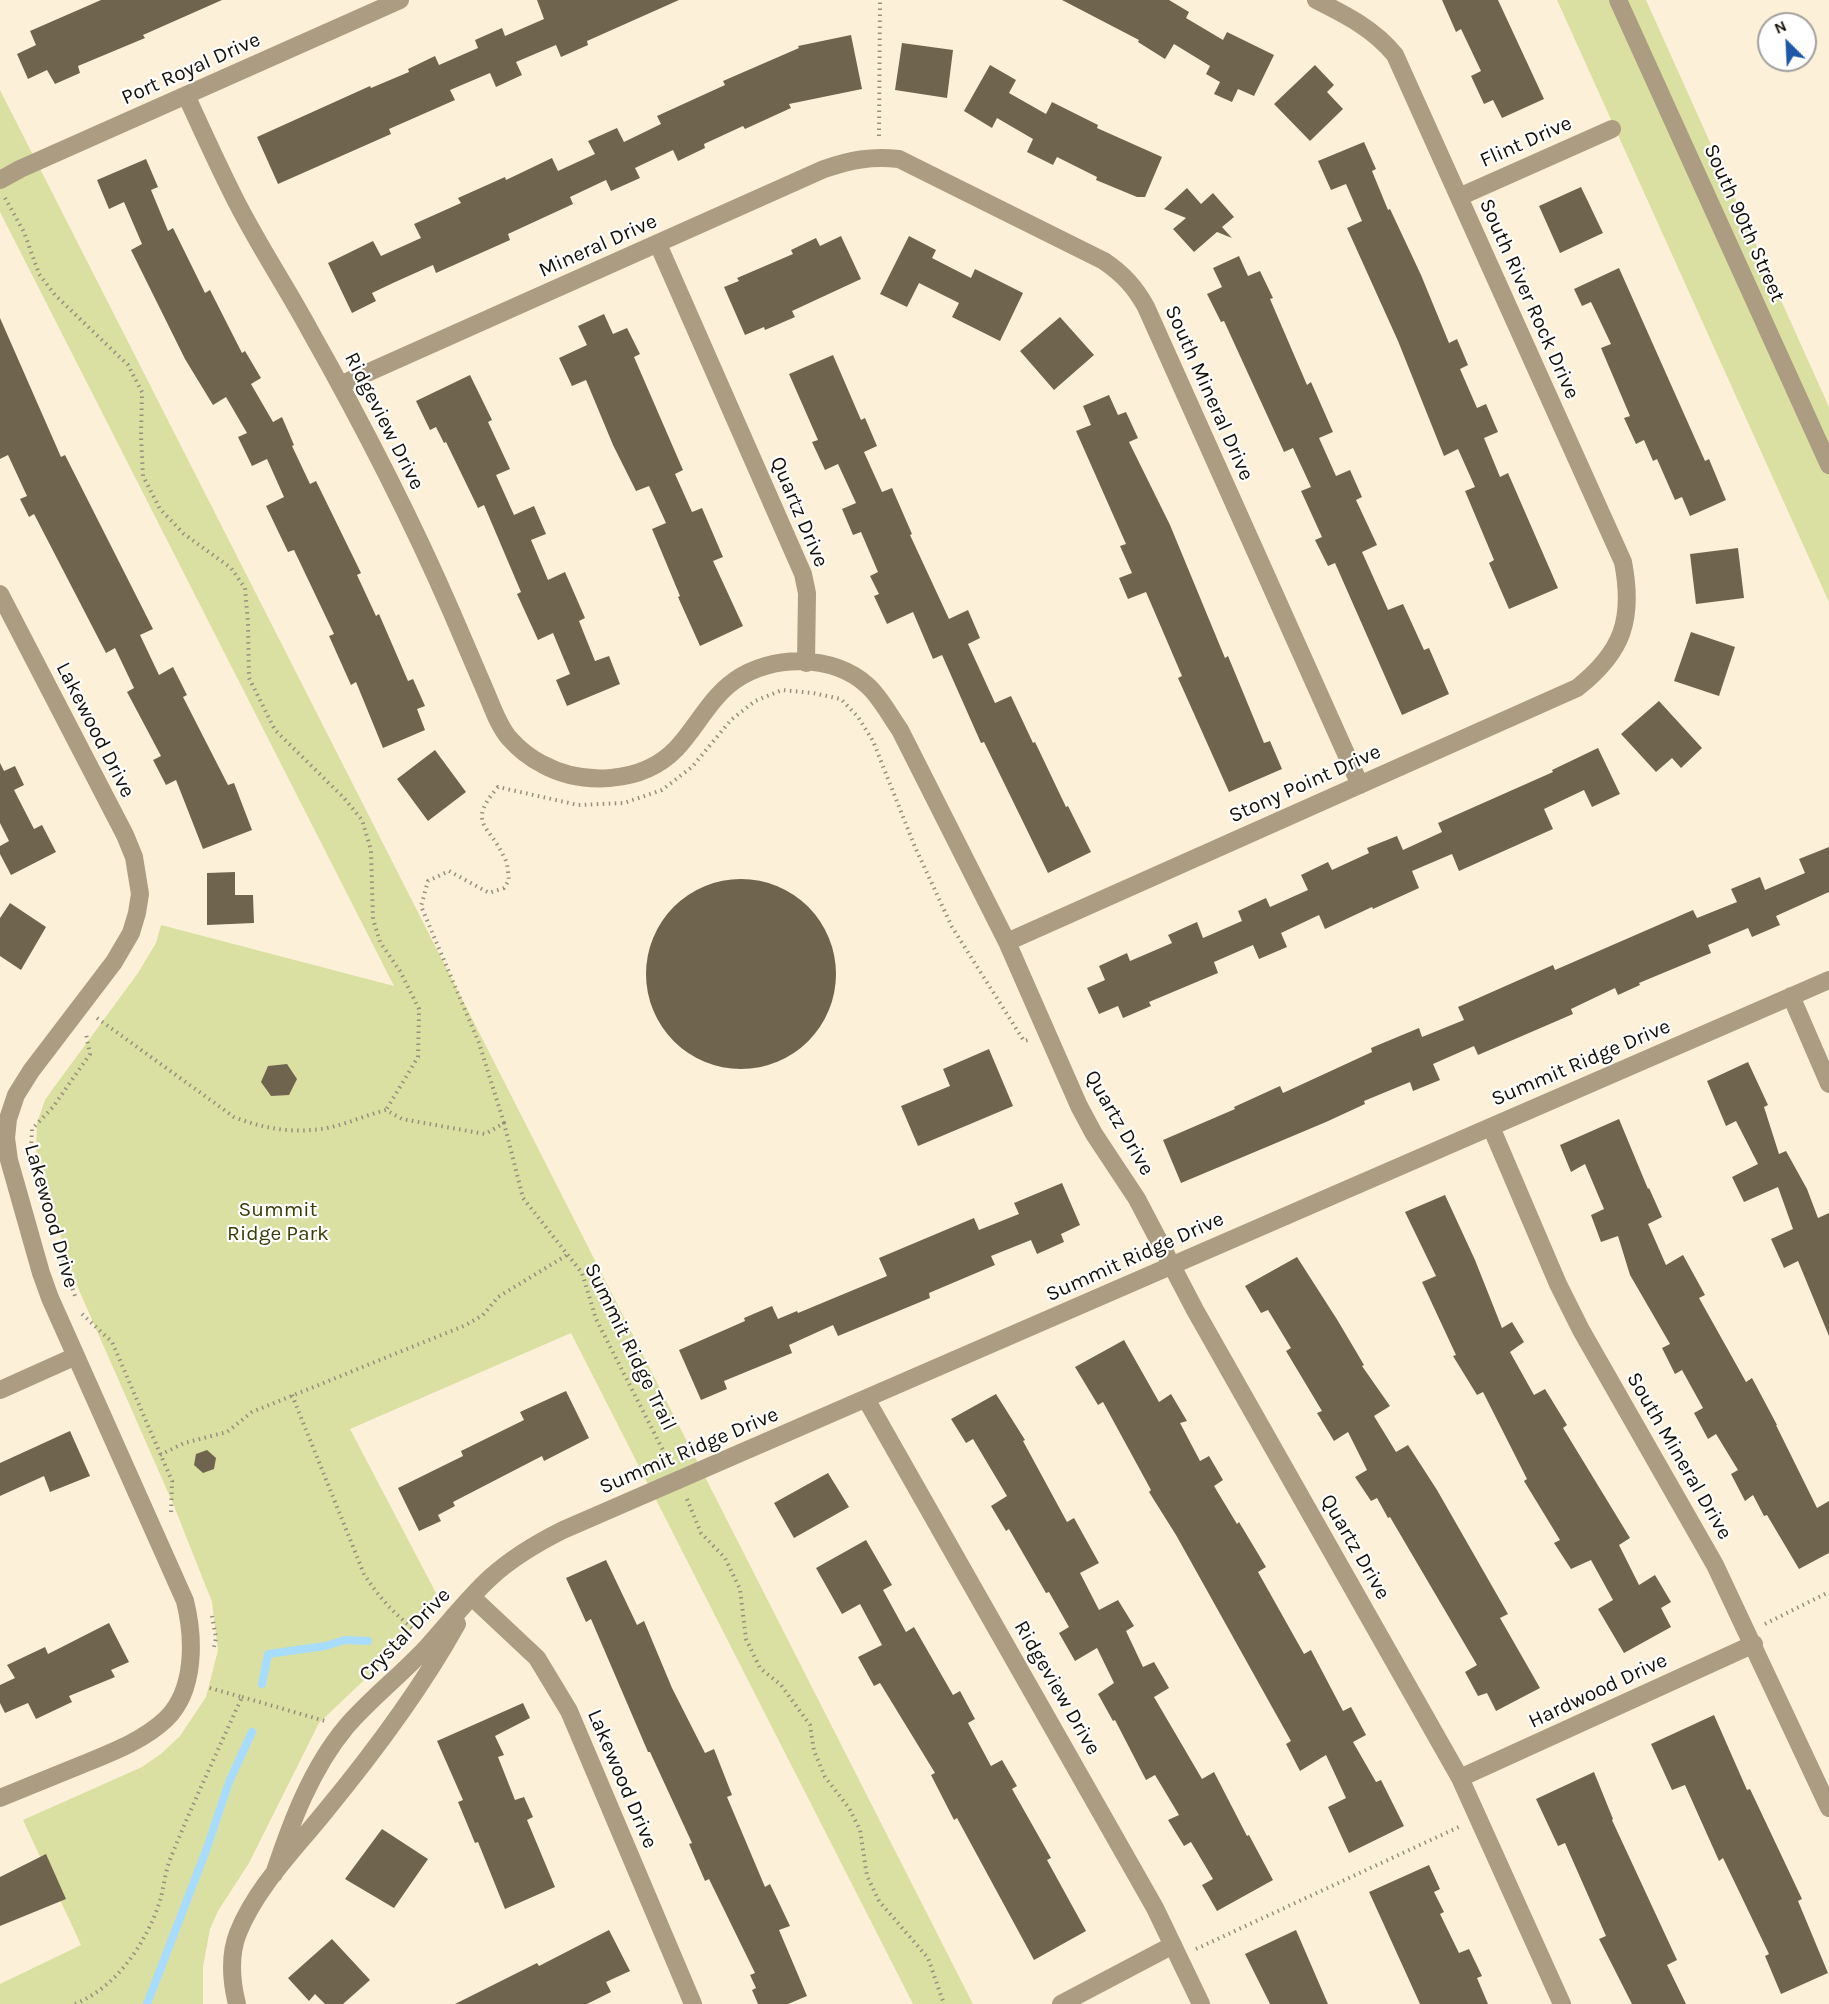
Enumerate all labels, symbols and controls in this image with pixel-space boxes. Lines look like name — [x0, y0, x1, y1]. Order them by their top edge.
north arrow — [1757, 12, 1817, 72]
text: N — [1771, 16, 1789, 38]
street label: Port Royal Drive — [118, 27, 264, 111]
street label: Flint Drive — [1476, 111, 1576, 173]
street label: South 90th Street — [1698, 140, 1790, 306]
street label: South River Rock Drive — [1473, 195, 1585, 403]
street label: Mineral Drive — [535, 209, 661, 283]
street label: South Mineral Drive — [1159, 302, 1259, 484]
street label: Ridgeview Drive — [338, 348, 430, 494]
street label: Quartz Drive — [764, 453, 834, 571]
street label: Lakewood Drive — [50, 658, 140, 802]
street label: Stony Point Drive — [1225, 739, 1385, 829]
street label: Summit Ridge Drive — [1488, 1014, 1674, 1112]
street label: Quartz Drive — [1079, 1066, 1159, 1180]
street label: Lakewood Drive — [18, 1141, 84, 1291]
park label: Summit Ridge Park — [227, 1197, 329, 1247]
street label: Summit Ridge Drive — [1042, 1206, 1228, 1308]
street label: Summit Ridge Trail — [578, 1259, 682, 1435]
street label: South Mineral Drive — [1621, 1368, 1737, 1544]
street label: Summit Ridge Drive — [596, 1402, 782, 1500]
street label: Quartz Drive — [1315, 1490, 1395, 1604]
street label: Crystal Drive — [354, 1583, 456, 1687]
street label: Ridgeview Drive — [1008, 1616, 1106, 1760]
street label: Hardwood Drive — [1525, 1648, 1671, 1734]
street label: Lakewood Drive — [581, 1706, 663, 1852]

